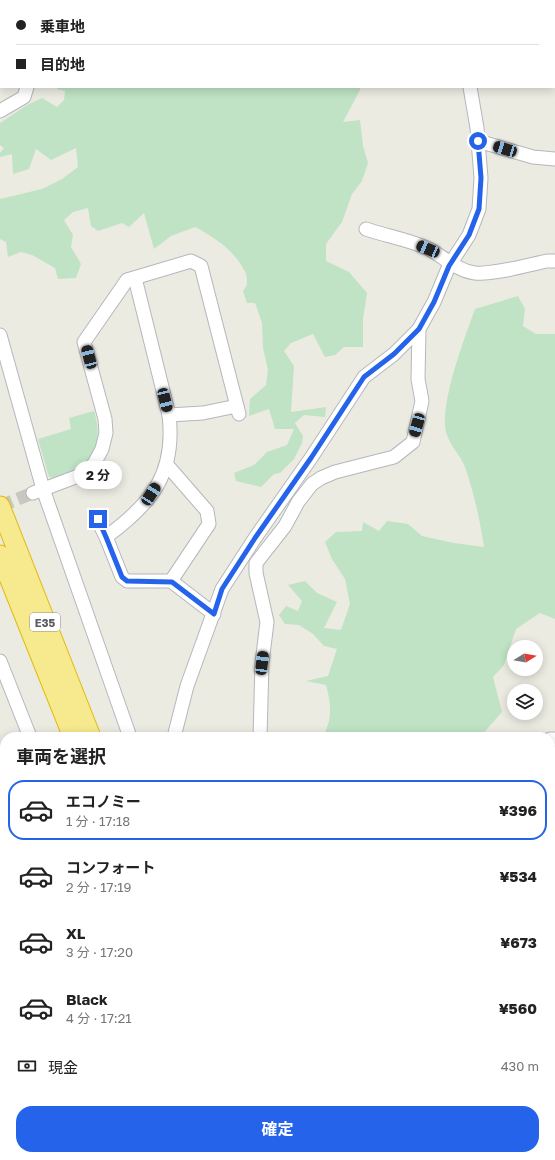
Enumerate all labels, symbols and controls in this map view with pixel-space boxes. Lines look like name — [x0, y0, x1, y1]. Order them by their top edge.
text: 乗車地 — [40, 17, 85, 35]
text: 目的地 — [40, 55, 85, 73]
route start — [469, 132, 487, 150]
car — [492, 140, 518, 158]
car — [415, 239, 441, 259]
car — [80, 344, 98, 370]
car — [156, 387, 174, 413]
car — [408, 412, 426, 438]
callout: 2 分 — [74, 461, 122, 489]
text: 2 分 — [86, 467, 110, 483]
car — [139, 481, 163, 507]
route end — [89, 510, 107, 528]
road number: E35 — [30, 613, 60, 631]
north arrow — [507, 640, 543, 676]
map controls — [507, 640, 543, 720]
car — [255, 650, 269, 676]
button: layers — [507, 684, 543, 720]
text: 車両を選択 — [16, 745, 106, 767]
icon: car — [18, 792, 54, 828]
text: エコノミー — [66, 792, 141, 810]
text: ¥396 — [499, 801, 537, 819]
text: 1 分 · 17:18 — [66, 813, 130, 829]
icon: car — [18, 858, 54, 894]
text: コンフォート — [66, 858, 156, 876]
text: ¥534 — [499, 867, 537, 885]
text: 2 分 · 17:19 — [66, 879, 131, 895]
icon: car — [18, 924, 54, 960]
text: XL — [66, 924, 85, 942]
text: ¥673 — [500, 933, 537, 951]
text: 3 分 · 17:20 — [66, 944, 133, 960]
icon: car — [18, 990, 54, 1026]
text: Black — [66, 990, 108, 1008]
text: ¥560 — [499, 999, 537, 1017]
text: 4 分 · 17:21 — [66, 1010, 132, 1026]
icon: cash — [16, 1055, 38, 1077]
text: 現金 — [48, 1058, 78, 1076]
text: 430 m — [501, 1058, 539, 1074]
button: 確定 — [16, 1106, 539, 1152]

